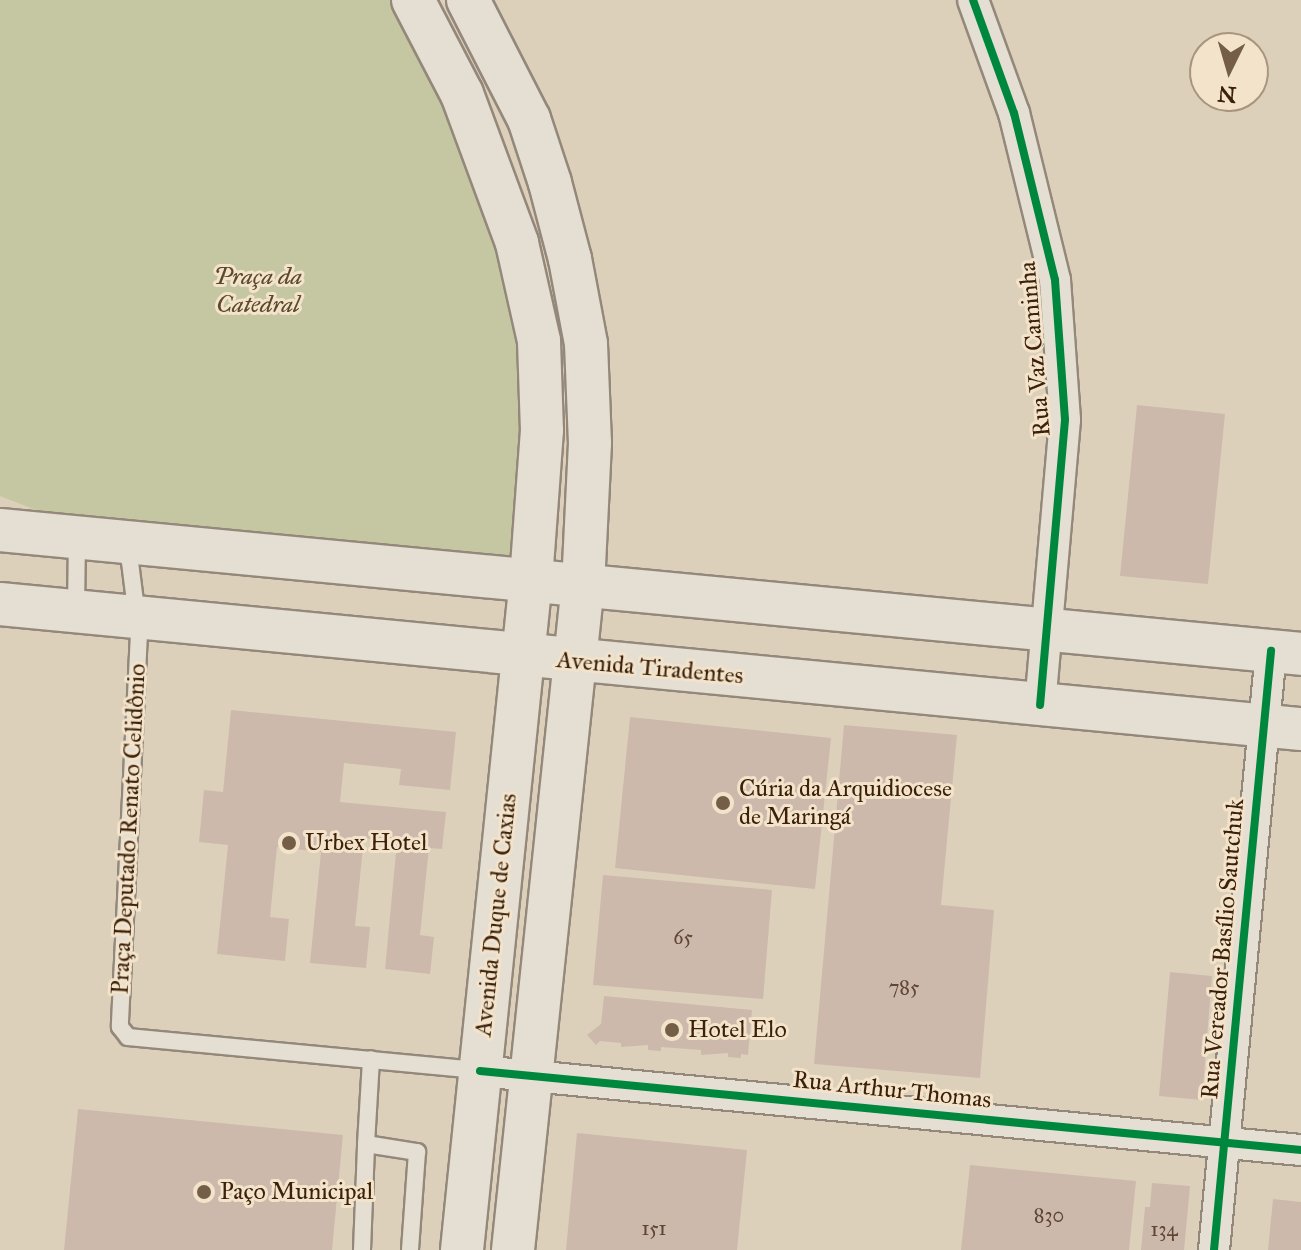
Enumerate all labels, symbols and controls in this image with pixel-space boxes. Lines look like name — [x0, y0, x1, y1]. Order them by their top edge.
north arrow — [1189, 32, 1269, 112]
text: N — [1217, 80, 1238, 109]
street label: Rua Vaz Caminha — [1013, 260, 1057, 438]
park label: Praça da Catedral — [214, 263, 302, 319]
street label: Avenida Tiradentes — [555, 645, 745, 691]
street label: Praça Deputado Renato Celidônio — [106, 663, 152, 995]
place label: Cúria da Arquidiocese de Maringá — [739, 775, 952, 831]
street label: Avenida Duque de Caxias — [469, 792, 523, 1038]
marker: Cúria da Arquidiocese de Maringá — [714, 794, 732, 812]
street label: Rua Vereador Basílio Sautchuk — [1196, 798, 1250, 1100]
place label: Urbex Hotel — [305, 829, 428, 857]
marker: Urbex Hotel — [280, 834, 298, 852]
house number: 65 — [673, 925, 693, 949]
house number: 785 — [889, 975, 919, 999]
place label: Hotel Elo — [688, 1016, 787, 1044]
marker: Hotel Elo — [663, 1021, 681, 1039]
street label: Rua Arthur Thomas — [791, 1065, 993, 1115]
place label: Paço Municipal — [220, 1178, 373, 1206]
marker: Paço Municipal — [195, 1183, 213, 1201]
house number: 830 — [1034, 1203, 1064, 1227]
house number: 151 — [642, 1216, 666, 1240]
house number: 134 — [1150, 1217, 1178, 1241]

